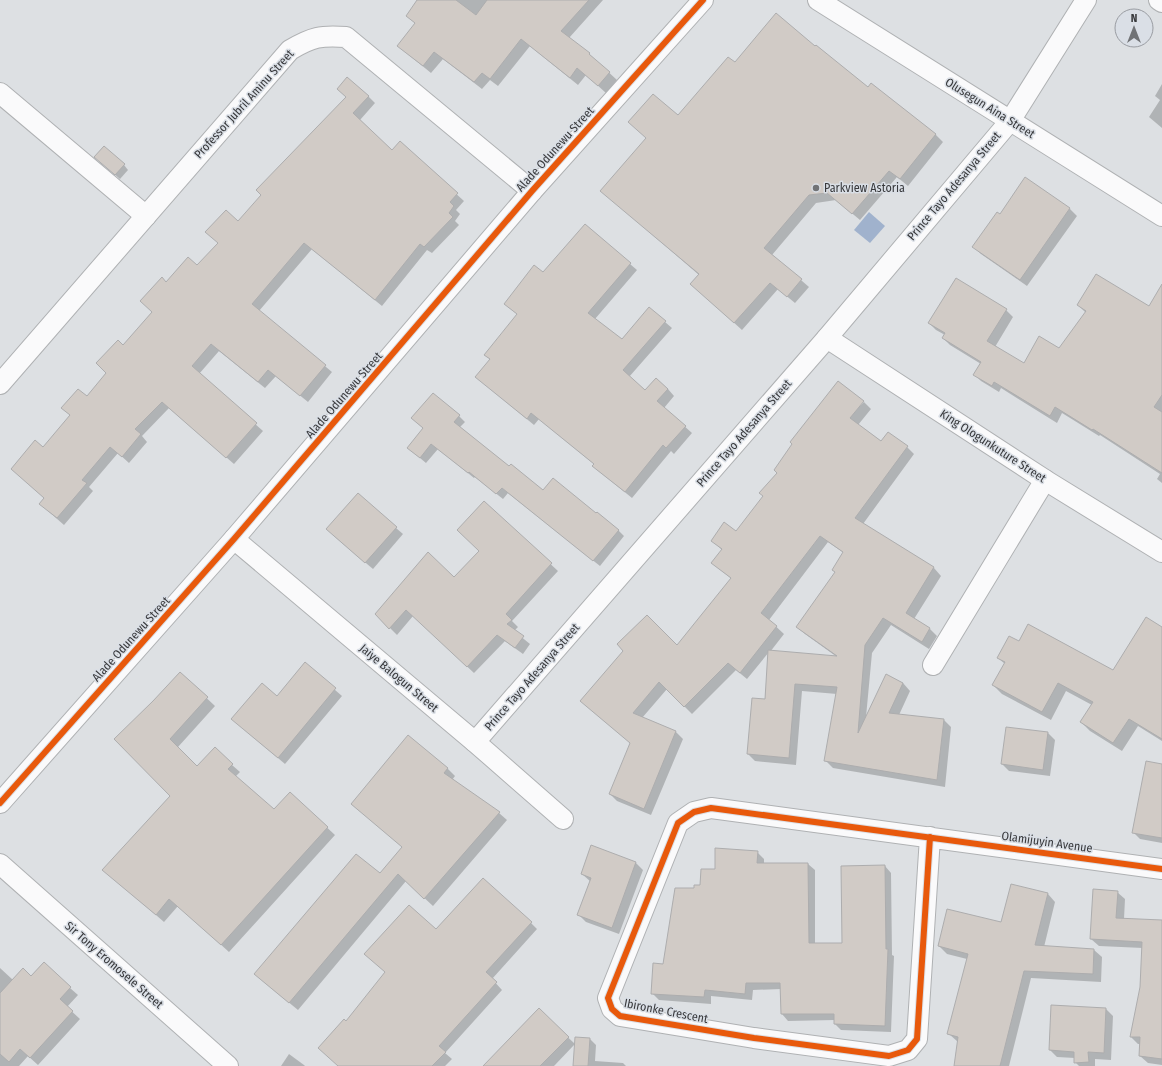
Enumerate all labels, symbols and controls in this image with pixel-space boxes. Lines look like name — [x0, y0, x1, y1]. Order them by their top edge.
north arrow — [1114, 8, 1154, 48]
text: N — [1131, 12, 1137, 25]
street label: Professor Jubril Aminu Street — [191, 47, 297, 161]
street label: Olusegun Aina Street — [943, 75, 1037, 141]
street label: Alade Odunewu Street — [513, 104, 597, 194]
street label: Prince Tayo Adesanya Street — [904, 129, 1004, 243]
place label: Parkview Astoria — [824, 181, 905, 195]
marker: Parkview Astoria — [811, 183, 821, 193]
street label: Alade Odunewu Street — [303, 349, 385, 441]
street label: Prince Tayo Adesanya Street — [694, 376, 794, 489]
street label: King Ologunkuture Street — [937, 407, 1049, 485]
street label: Alade Odunewu Street — [89, 594, 173, 684]
street label: Prince Tayo Adesanya Street — [482, 620, 582, 733]
street label: Jaiye Balogun Street — [357, 641, 441, 715]
street label: Olamijuyin Avenue — [1001, 829, 1093, 855]
street label: Sir Tony Eromosele Street — [62, 919, 166, 1011]
street label: Ibironke Crescent — [623, 996, 709, 1026]

